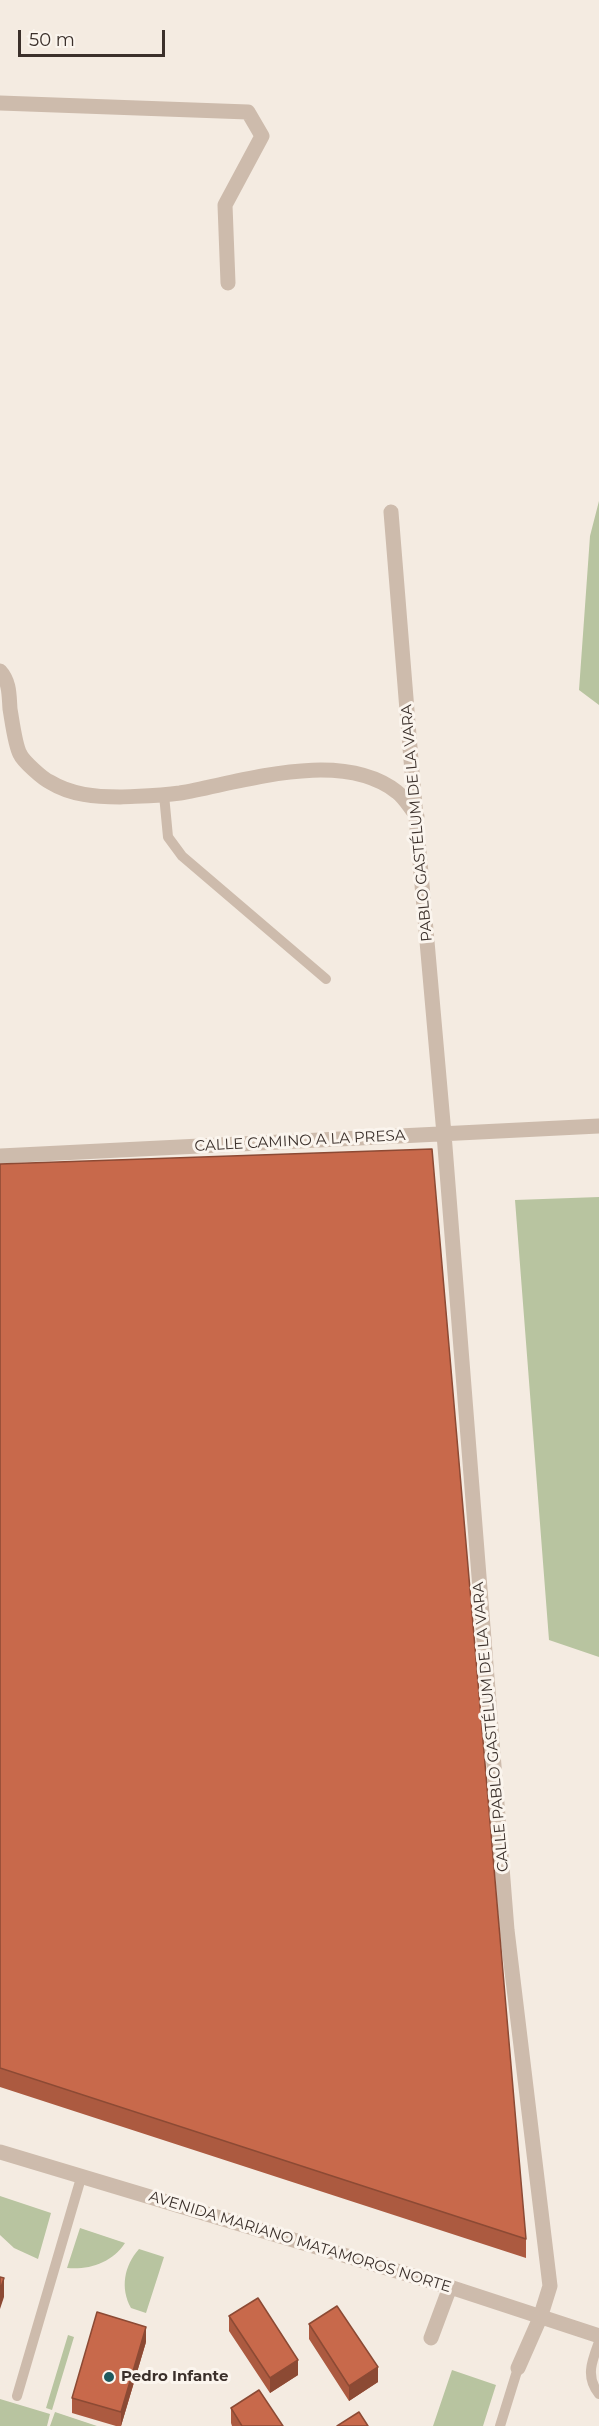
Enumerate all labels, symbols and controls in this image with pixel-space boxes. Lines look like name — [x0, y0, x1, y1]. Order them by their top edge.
scale bar — [21, 18, 168, 56]
text: 50 m — [29, 29, 75, 51]
street label: PABLO GASTÉLUM DE LA VARA — [398, 704, 436, 942]
street label: CALLE CAMINO A LA PRESA — [194, 1126, 406, 1156]
street label: CALLE PABLO GASTÉLUM DE LA VARA — [469, 1581, 513, 1873]
street label: AVENIDA MARIANO MATAMOROS NORTE — [147, 2187, 453, 2297]
place label: Pedro Infante — [121, 2368, 228, 2386]
marker: Pedro Infante — [102, 2370, 116, 2384]

